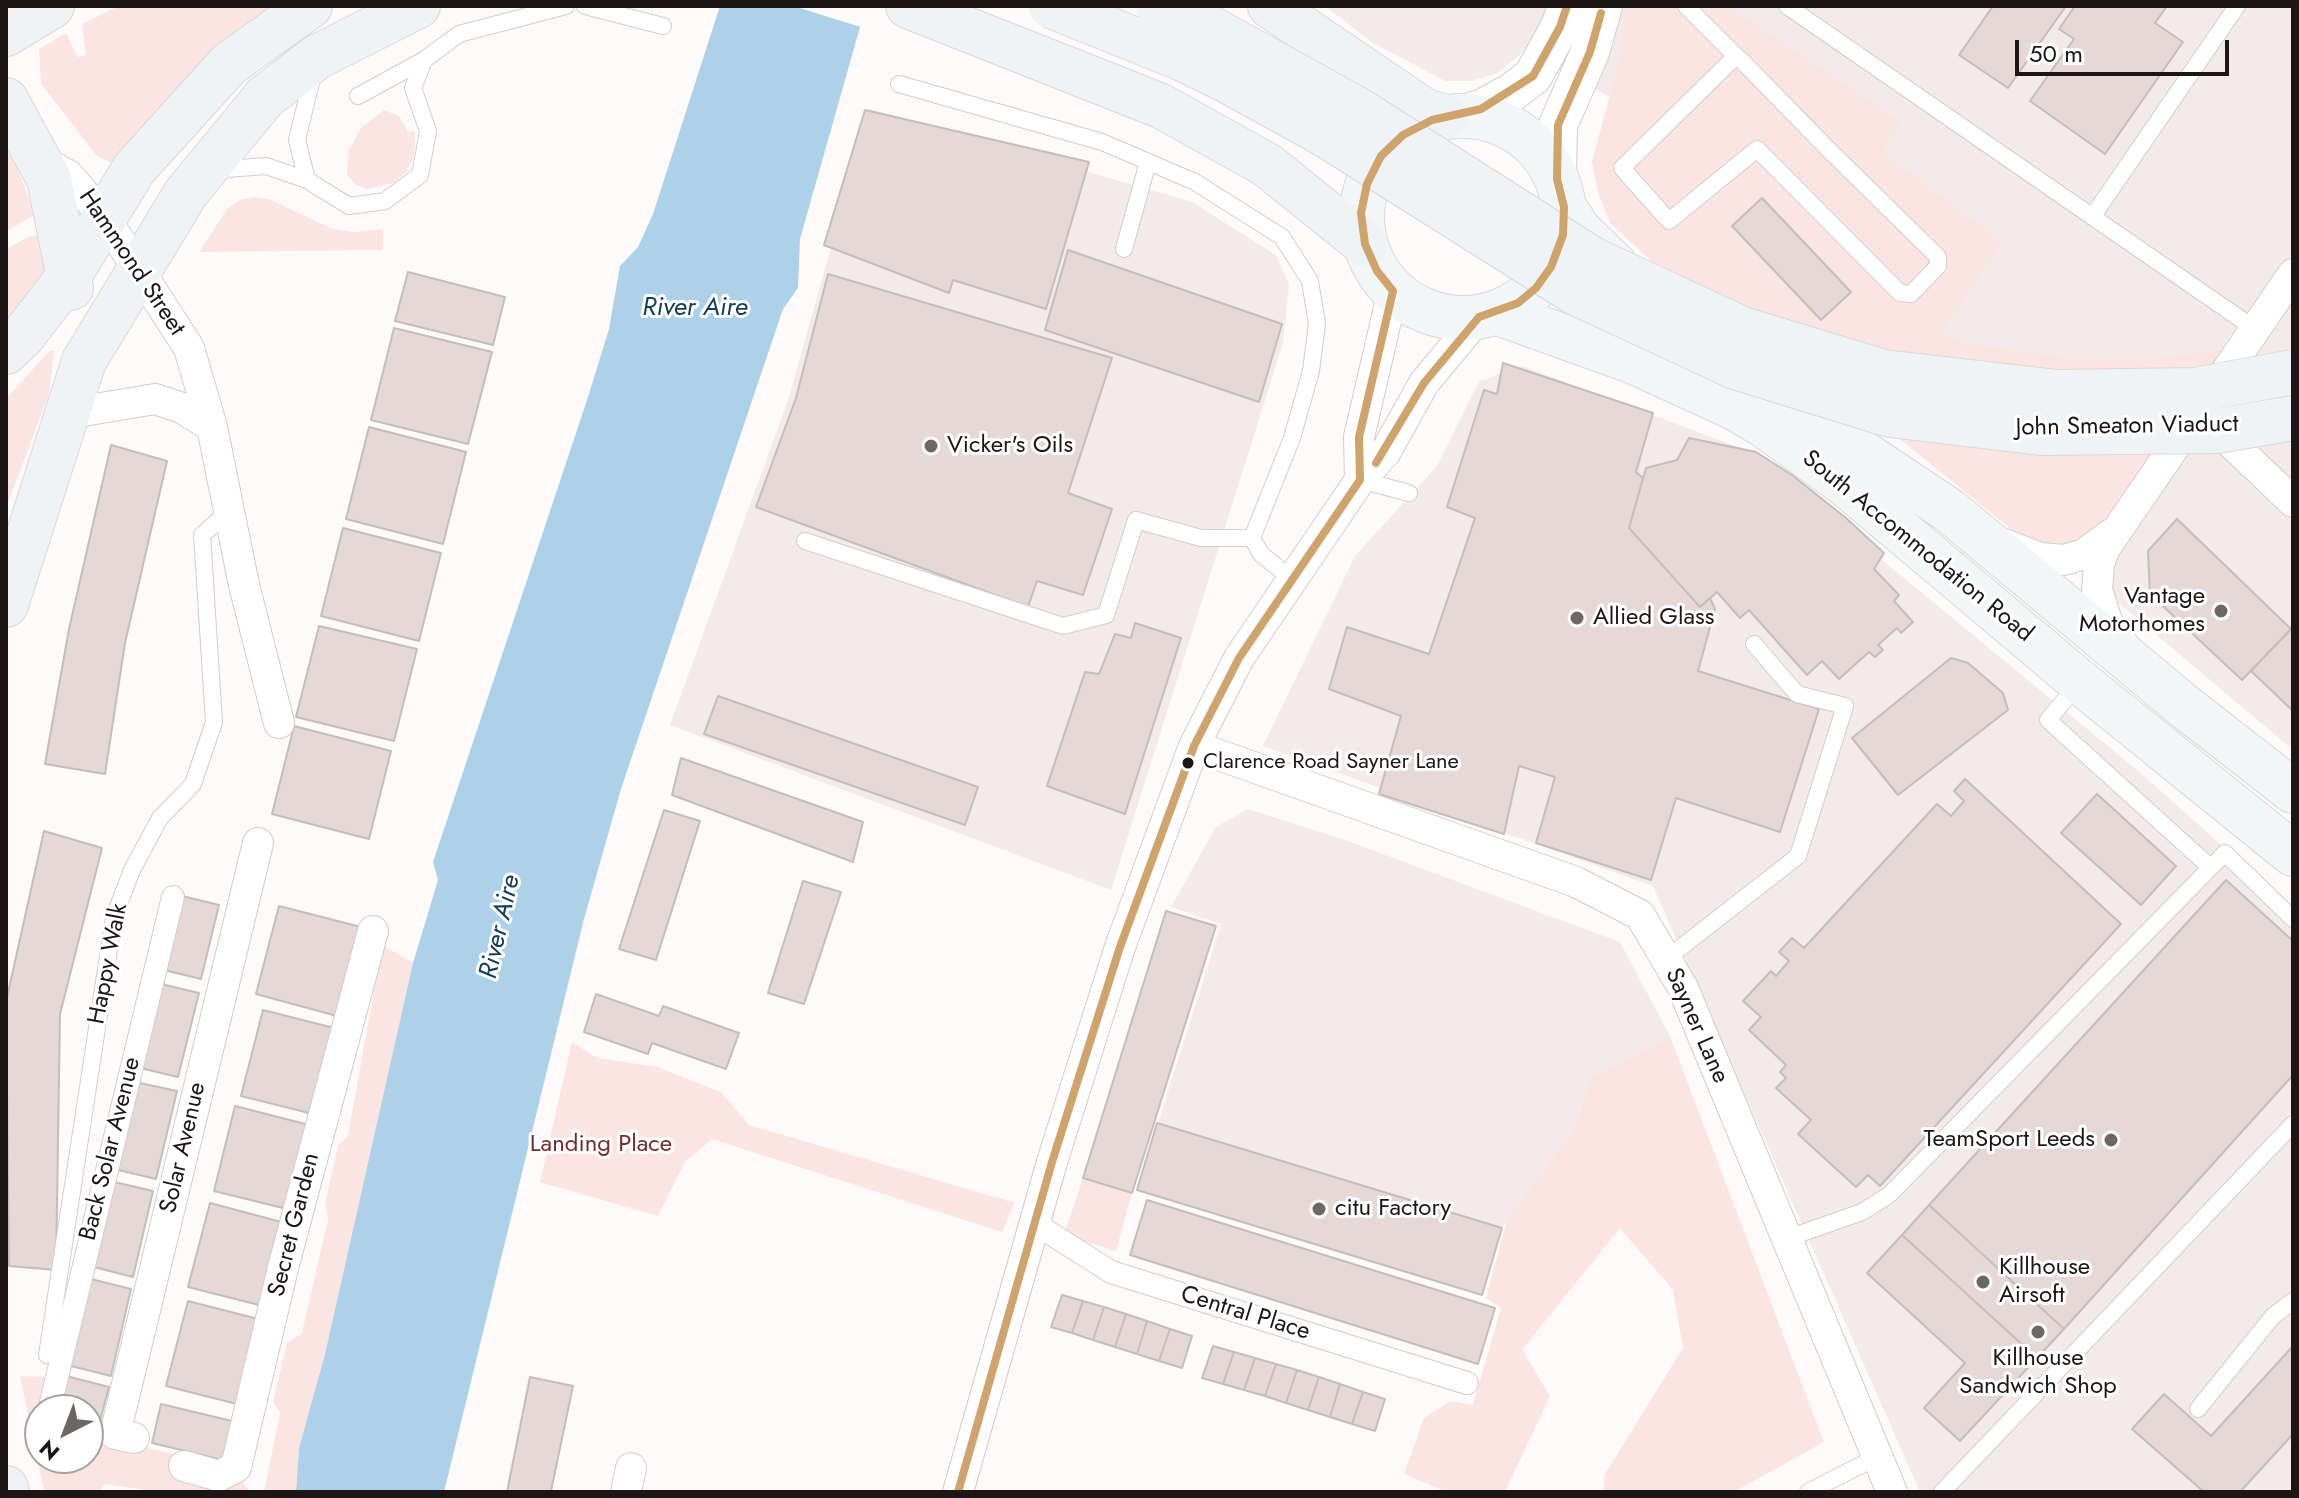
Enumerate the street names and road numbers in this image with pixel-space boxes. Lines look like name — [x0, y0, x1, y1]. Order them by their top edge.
street label: Hammond Street — [72, 184, 190, 342]
street label: John Smeaton Viaduct — [2015, 411, 2239, 443]
street label: South Accommodation Road — [1796, 445, 2038, 649]
street label: Happy Walk — [83, 901, 135, 1027]
street label: Sayner Lane — [1658, 964, 1734, 1088]
street label: Back Solar Avenue — [74, 1054, 148, 1244]
street label: Solar Avenue — [155, 1080, 213, 1216]
street label: Secret Garden — [263, 1150, 327, 1300]
street label: Central Place — [1177, 1281, 1313, 1347]

